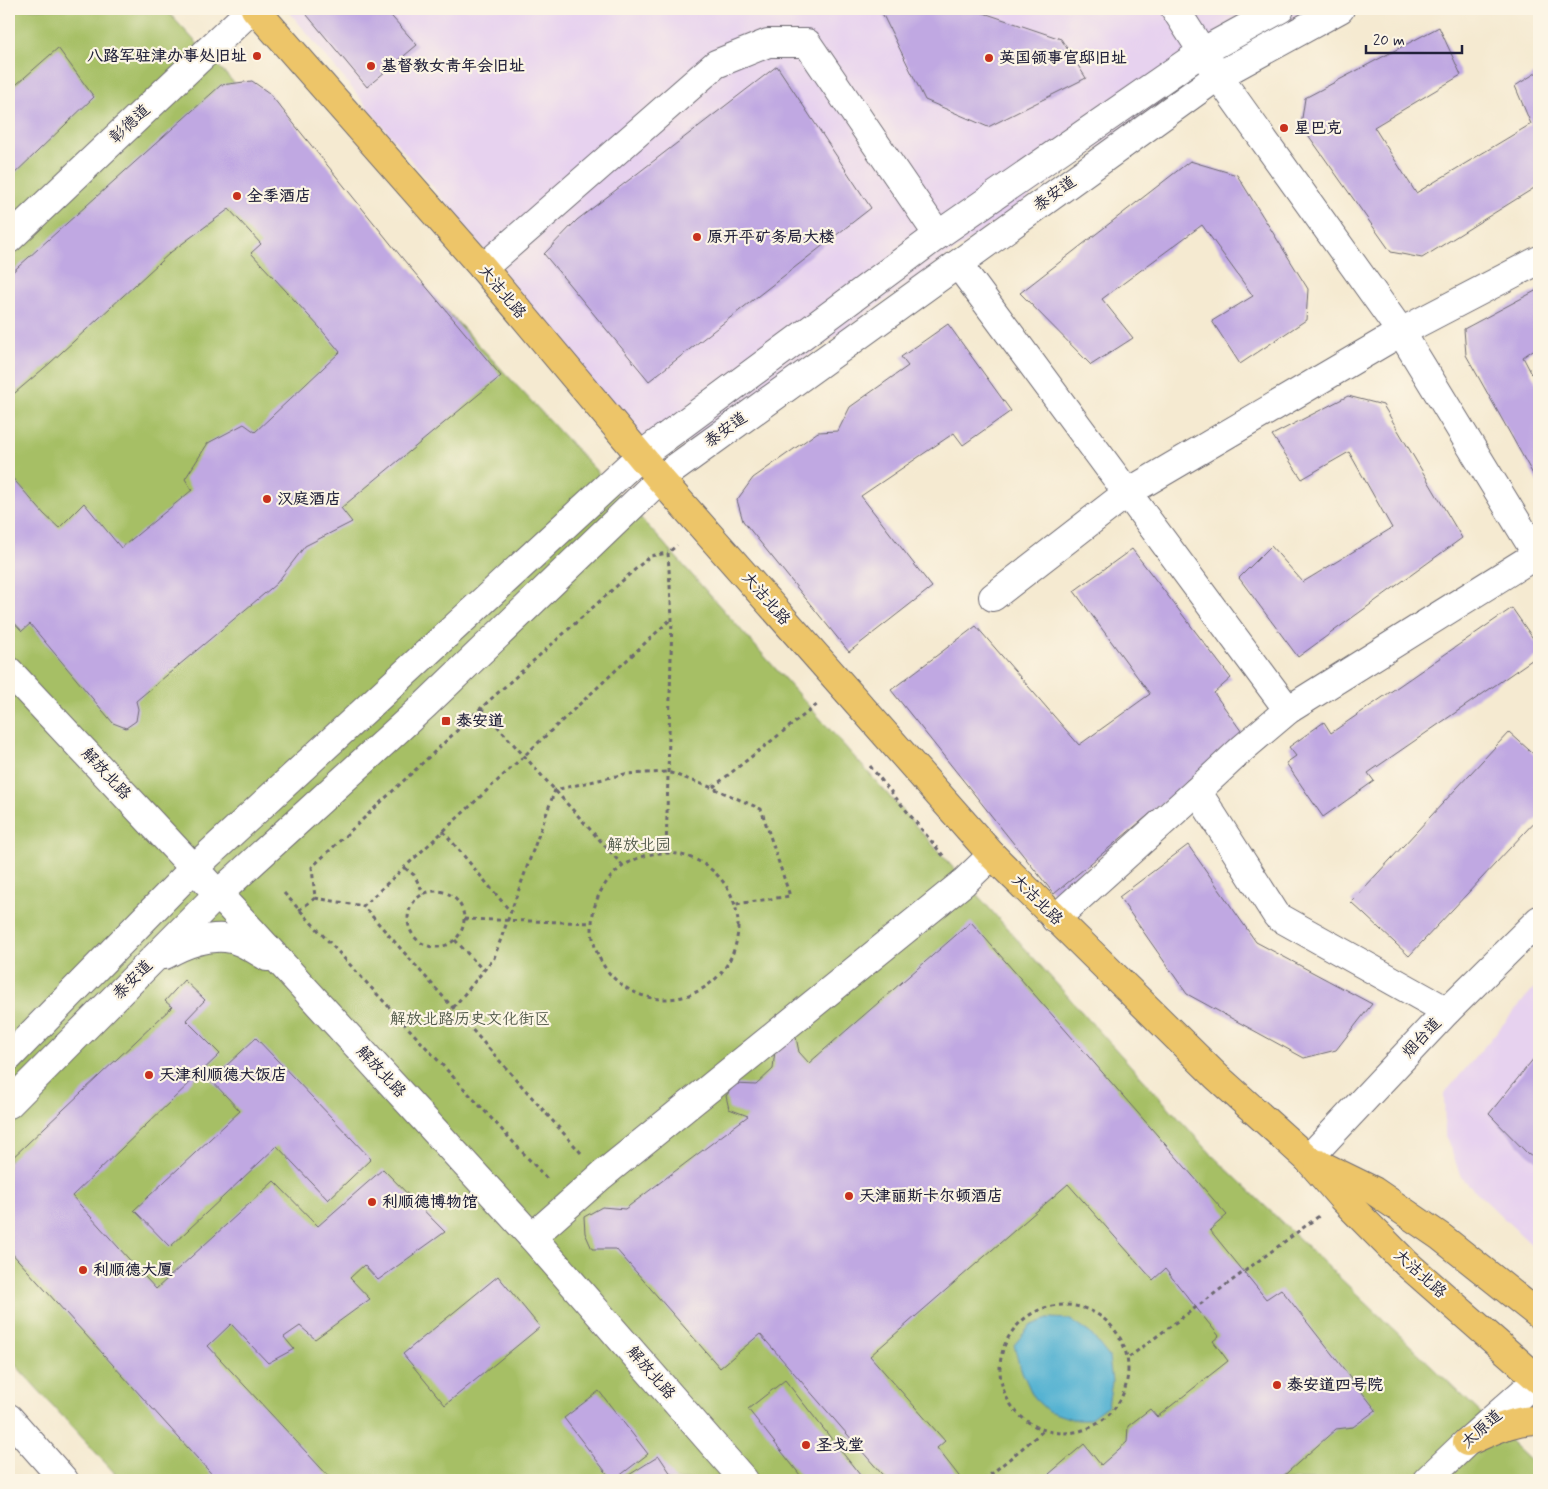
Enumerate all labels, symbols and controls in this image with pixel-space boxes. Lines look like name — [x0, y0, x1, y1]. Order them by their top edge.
scale bar — [1366, 22, 1462, 54]
text: 20 m — [1373, 31, 1405, 51]
place label: 八路军驻津办事处旧址 — [87, 46, 247, 67]
place label: 英国领事官邸旧址 — [999, 48, 1127, 69]
marker: 八路军驻津办事处旧址 — [251, 50, 263, 62]
marker: 英国领事官邸旧址 — [983, 52, 995, 64]
place label: 基督教女青年会旧址 — [381, 56, 525, 77]
marker: 基督教女青年会旧址 — [365, 60, 377, 72]
street label: 彰德道 — [105, 100, 155, 148]
place label: 星巴克 — [1294, 118, 1342, 139]
marker: 星巴克 — [1278, 122, 1290, 134]
street label: 泰安道 — [1029, 171, 1081, 217]
place label: 全季酒店 — [247, 186, 311, 207]
marker: 全季酒店 — [231, 190, 243, 202]
place label: 原开平矿务局大楼 — [707, 227, 835, 248]
marker: 原开平矿务局大楼 — [691, 231, 703, 243]
street label: 大沽北路 — [473, 261, 531, 323]
street label: 泰安道 — [700, 407, 752, 453]
place label: 汉庭酒店 — [277, 489, 341, 510]
marker: 汉庭酒店 — [261, 493, 273, 505]
street label: 大沽北路 — [737, 568, 795, 630]
place label: 泰安道 — [456, 711, 504, 732]
marker: 泰安道 — [440, 715, 452, 727]
street label: 解放北路 — [76, 743, 136, 805]
park label: 解放北园 — [607, 835, 671, 856]
street label: 大沽北路 — [1007, 870, 1067, 930]
street label: 泰安道 — [109, 956, 157, 1004]
park label: 解放北路历史文化街区 — [390, 1009, 550, 1030]
street label: 烟台道 — [1398, 1013, 1446, 1063]
street label: 解放北路 — [351, 1041, 411, 1103]
place label: 天津利顺德大饭店 — [159, 1065, 287, 1086]
marker: 天津利顺德大饭店 — [143, 1069, 155, 1081]
place label: 天津丽斯卡尔顿酒店 — [859, 1186, 1003, 1207]
marker: 天津丽斯卡尔顿酒店 — [843, 1190, 855, 1202]
place label: 利顺德博物馆 — [382, 1192, 478, 1213]
marker: 利顺德博物馆 — [366, 1196, 378, 1208]
street label: 大沽北路 — [1389, 1245, 1451, 1303]
place label: 利顺德大厦 — [93, 1260, 173, 1281]
marker: 利顺德大厦 — [77, 1264, 89, 1276]
street label: 解放北路 — [622, 1342, 680, 1404]
place label: 泰安道四号院 — [1287, 1375, 1383, 1396]
marker: 泰安道四号院 — [1271, 1379, 1283, 1391]
street label: 太原道 — [1457, 1405, 1507, 1453]
place label: 圣戈堂 — [816, 1435, 864, 1456]
marker: 圣戈堂 — [800, 1439, 812, 1451]

